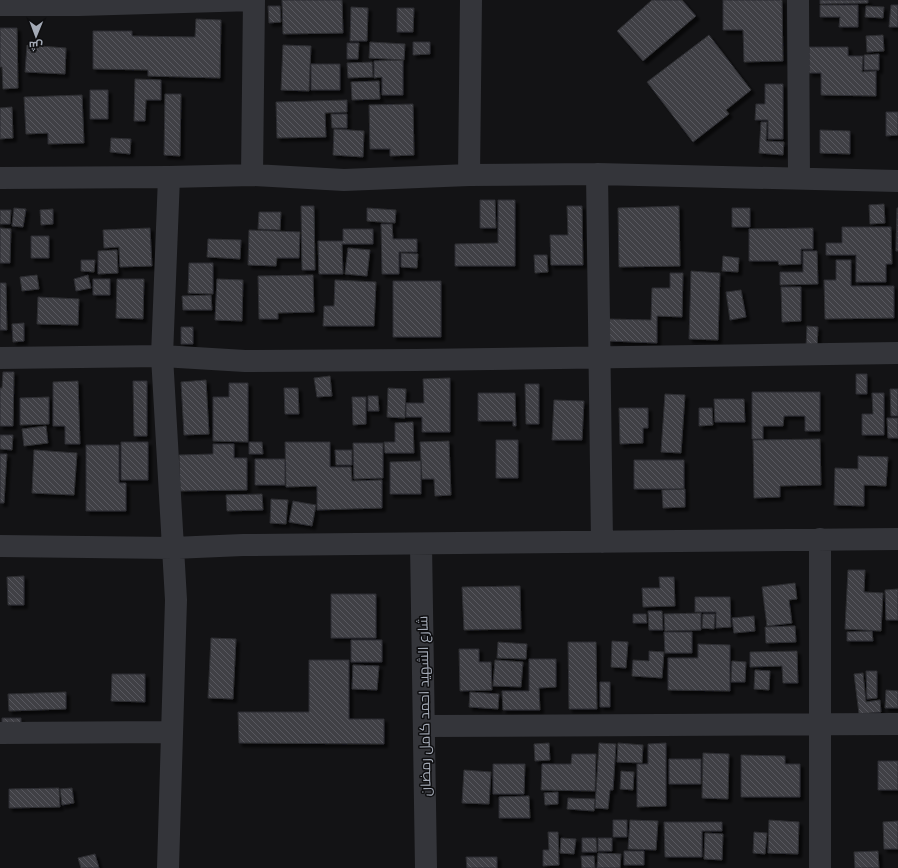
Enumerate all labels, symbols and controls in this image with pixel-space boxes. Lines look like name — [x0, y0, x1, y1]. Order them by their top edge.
north arrow — [16, 16, 56, 56]
text: ش — [29, 39, 43, 52]
street label: شارع الشهيد احمد كامل رمضان — [414, 616, 435, 796]

